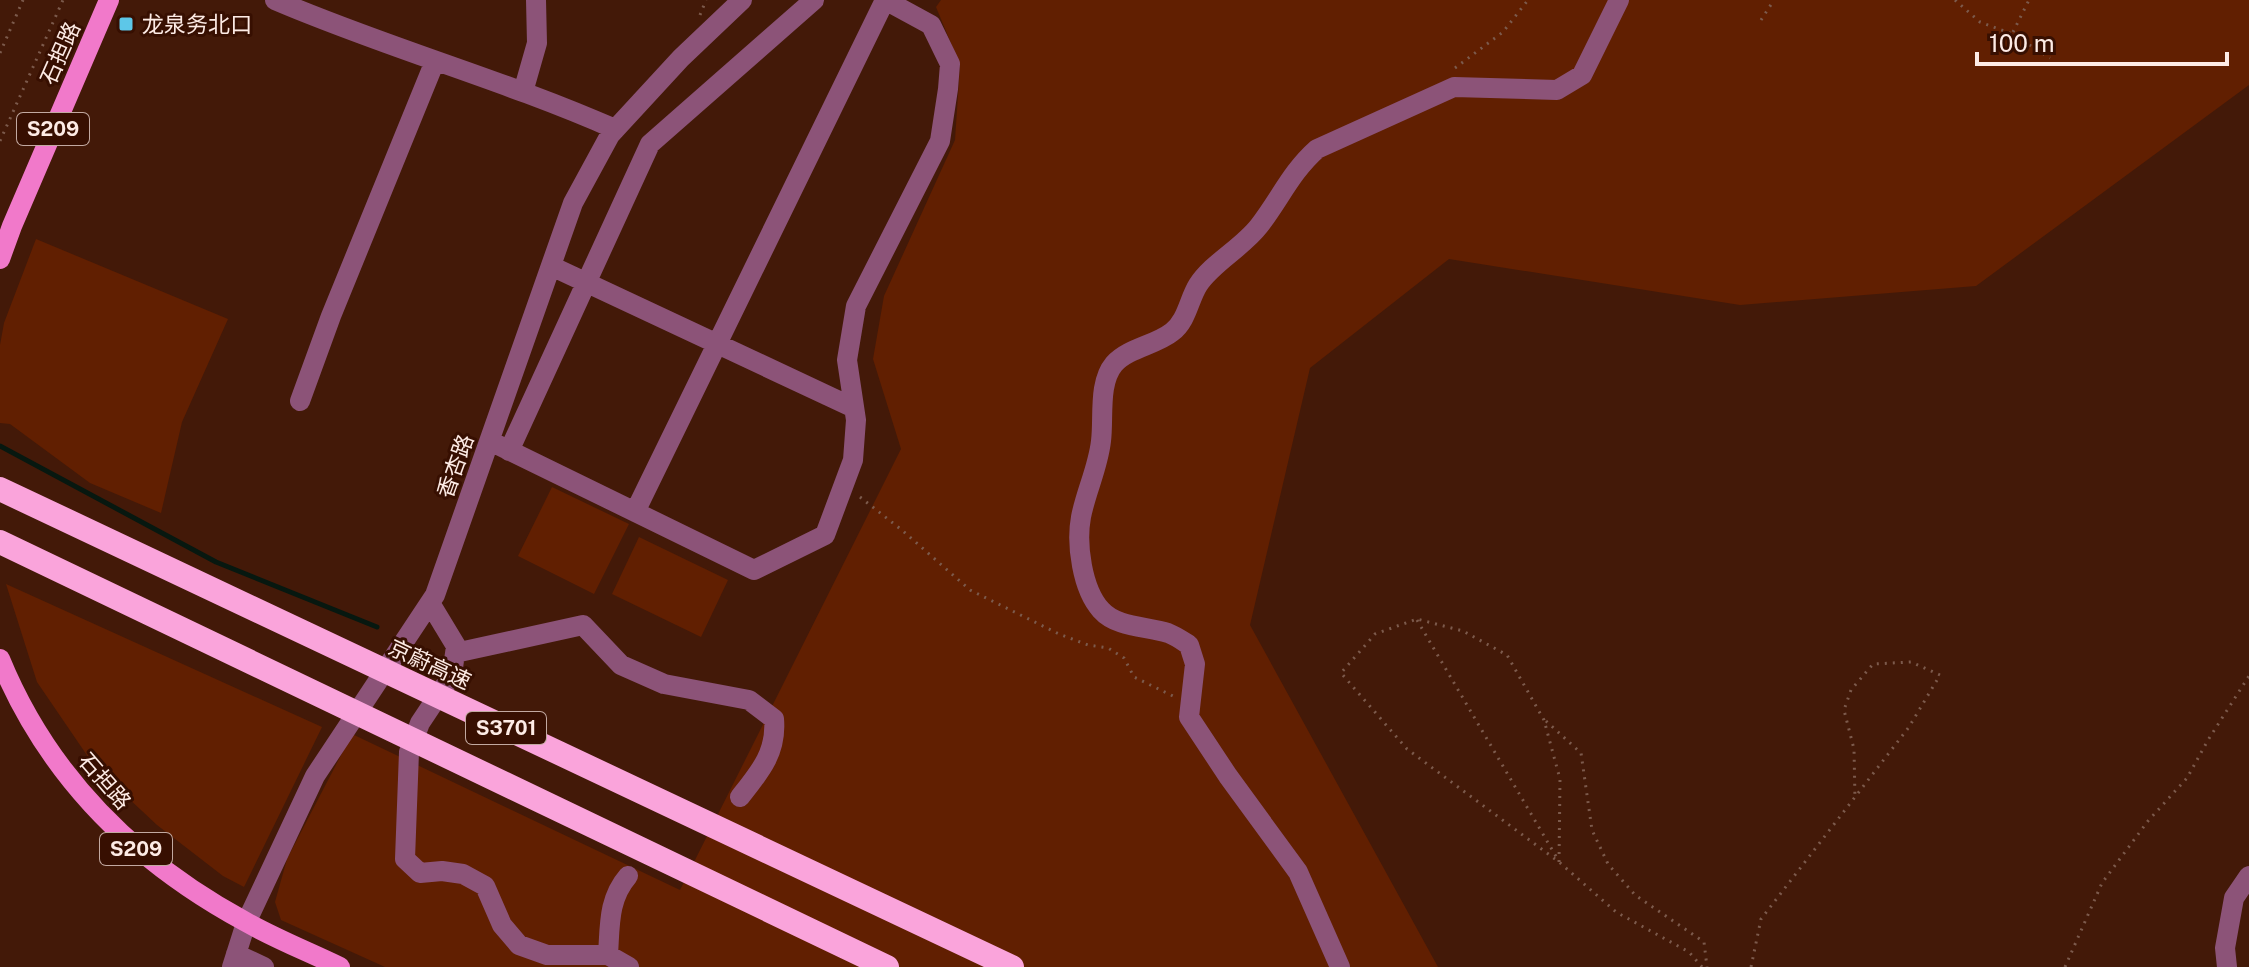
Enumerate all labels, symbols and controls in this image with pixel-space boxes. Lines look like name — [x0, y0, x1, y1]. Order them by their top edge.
place label: 龙泉务北口 — [142, 11, 252, 37]
marker: 龙泉务北口 — [117, 15, 135, 33]
scale bar — [1977, 16, 2227, 66]
street label: 石担路 — [35, 18, 85, 88]
text: 100 m — [1989, 29, 2055, 57]
road number: S209 — [17, 113, 89, 145]
street label: 香杏路 — [431, 431, 479, 501]
street label: 京蔚高速 — [385, 634, 475, 694]
road number: S3701 — [466, 712, 546, 744]
street label: 石担路 — [74, 748, 136, 814]
road number: S209 — [100, 833, 172, 865]

